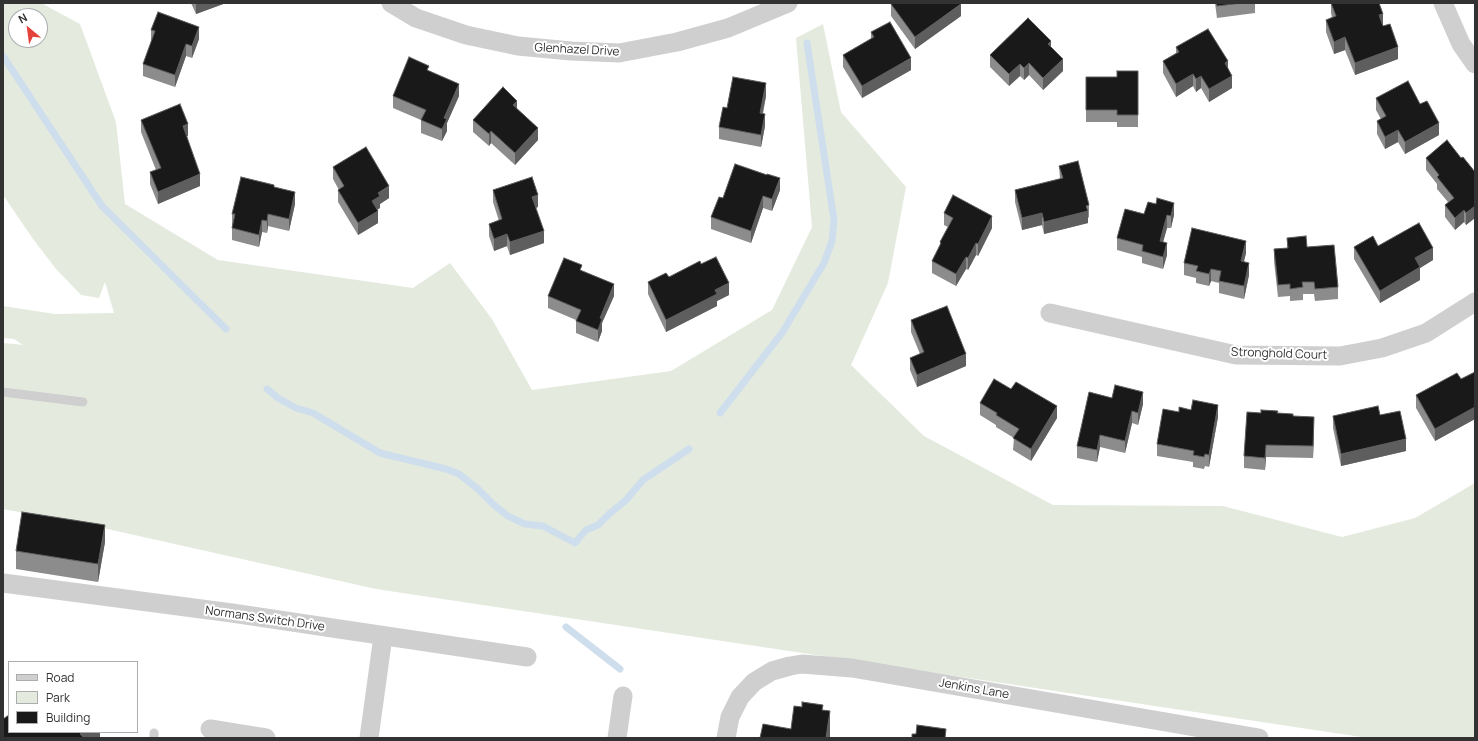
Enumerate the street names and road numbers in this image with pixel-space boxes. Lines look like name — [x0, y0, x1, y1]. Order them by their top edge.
street label: Glenhazel Drive — [534, 41, 620, 59]
street label: Stronghold Court — [1231, 345, 1327, 363]
street label: Normans Switch Drive — [204, 603, 326, 635]
street label: Jenkins Lane — [938, 676, 1010, 702]

